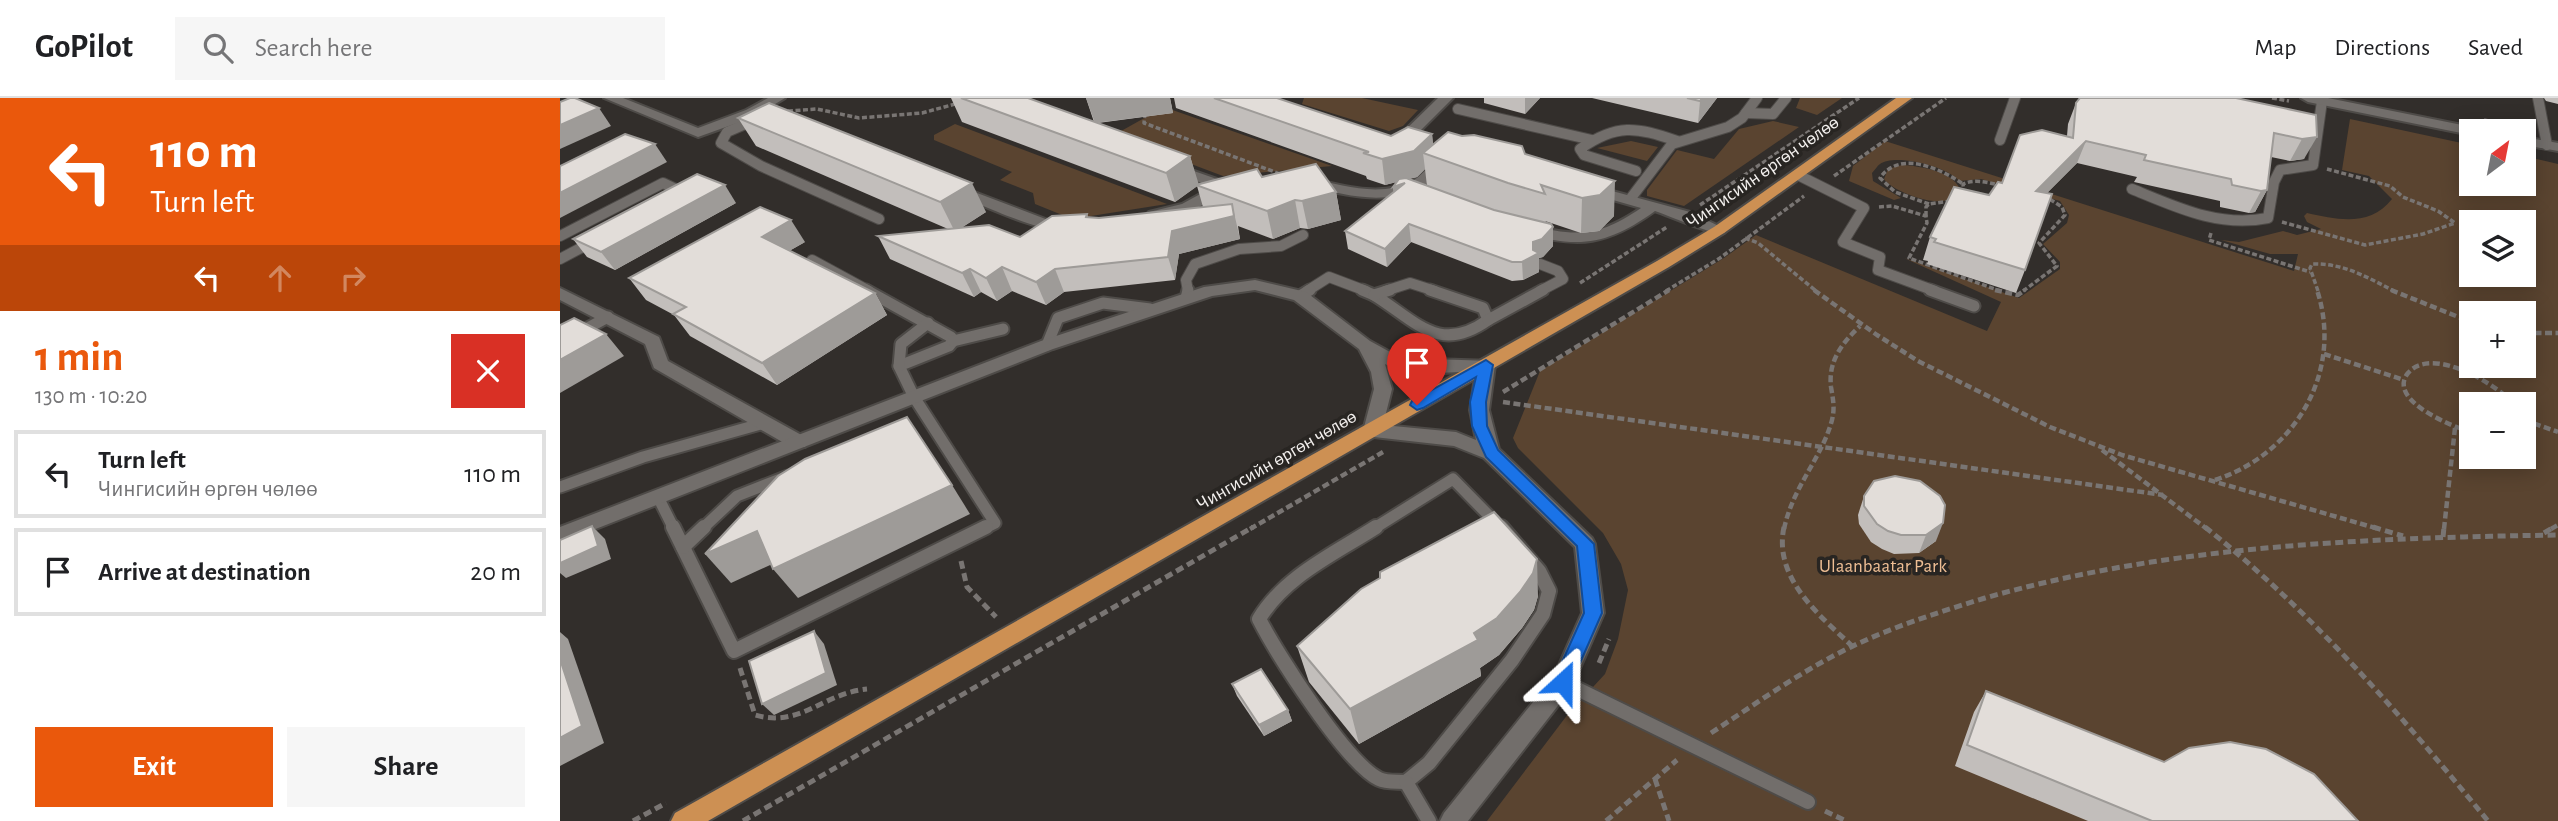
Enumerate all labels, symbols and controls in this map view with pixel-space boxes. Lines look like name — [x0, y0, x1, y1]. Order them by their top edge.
search box — [175, 17, 665, 80]
icon: search — [199, 29, 237, 67]
text: GoPilot — [35, 31, 133, 64]
text: Search here — [255, 35, 372, 61]
text: Map — [2254, 36, 2296, 60]
text: Directions — [2334, 36, 2430, 60]
text: Saved — [2468, 36, 2523, 60]
street label: Чингисийн өргөн чөлөө — [1683, 112, 1843, 232]
north arrow — [2459, 119, 2536, 196]
map controls — [2459, 119, 2536, 469]
icon: left — [35, 126, 126, 217]
text: 110 m — [150, 128, 258, 177]
text: Turn left — [150, 186, 254, 218]
button: layers — [2459, 210, 2536, 287]
icon: left — [188, 259, 226, 297]
icon: ahead — [261, 259, 299, 297]
icon: right — [334, 259, 372, 297]
button: + — [2459, 301, 2536, 378]
pin — [1387, 333, 1447, 405]
button: close — [451, 334, 525, 408]
text: 1 min — [35, 336, 124, 378]
icon: arrive — [1398, 344, 1436, 382]
text: 130 m · 10:20 — [35, 385, 148, 408]
button: − — [2459, 392, 2536, 469]
street label: Чингисийн өргөн чөлөө — [1193, 407, 1360, 514]
text: Turn left — [98, 447, 186, 473]
icon: left — [39, 455, 77, 493]
text: 110 m — [464, 461, 521, 487]
text: Чингисийн өргөн чөлөө — [98, 478, 318, 501]
icon: arrive — [39, 553, 77, 591]
park label: Ulaanbaatar Park — [1819, 557, 1947, 576]
text: Arrive at destination — [98, 559, 311, 585]
text: 20 m — [470, 559, 521, 585]
position arrow — [1526, 645, 1600, 719]
button: Exit — [35, 727, 273, 807]
button: Share — [287, 727, 525, 807]

